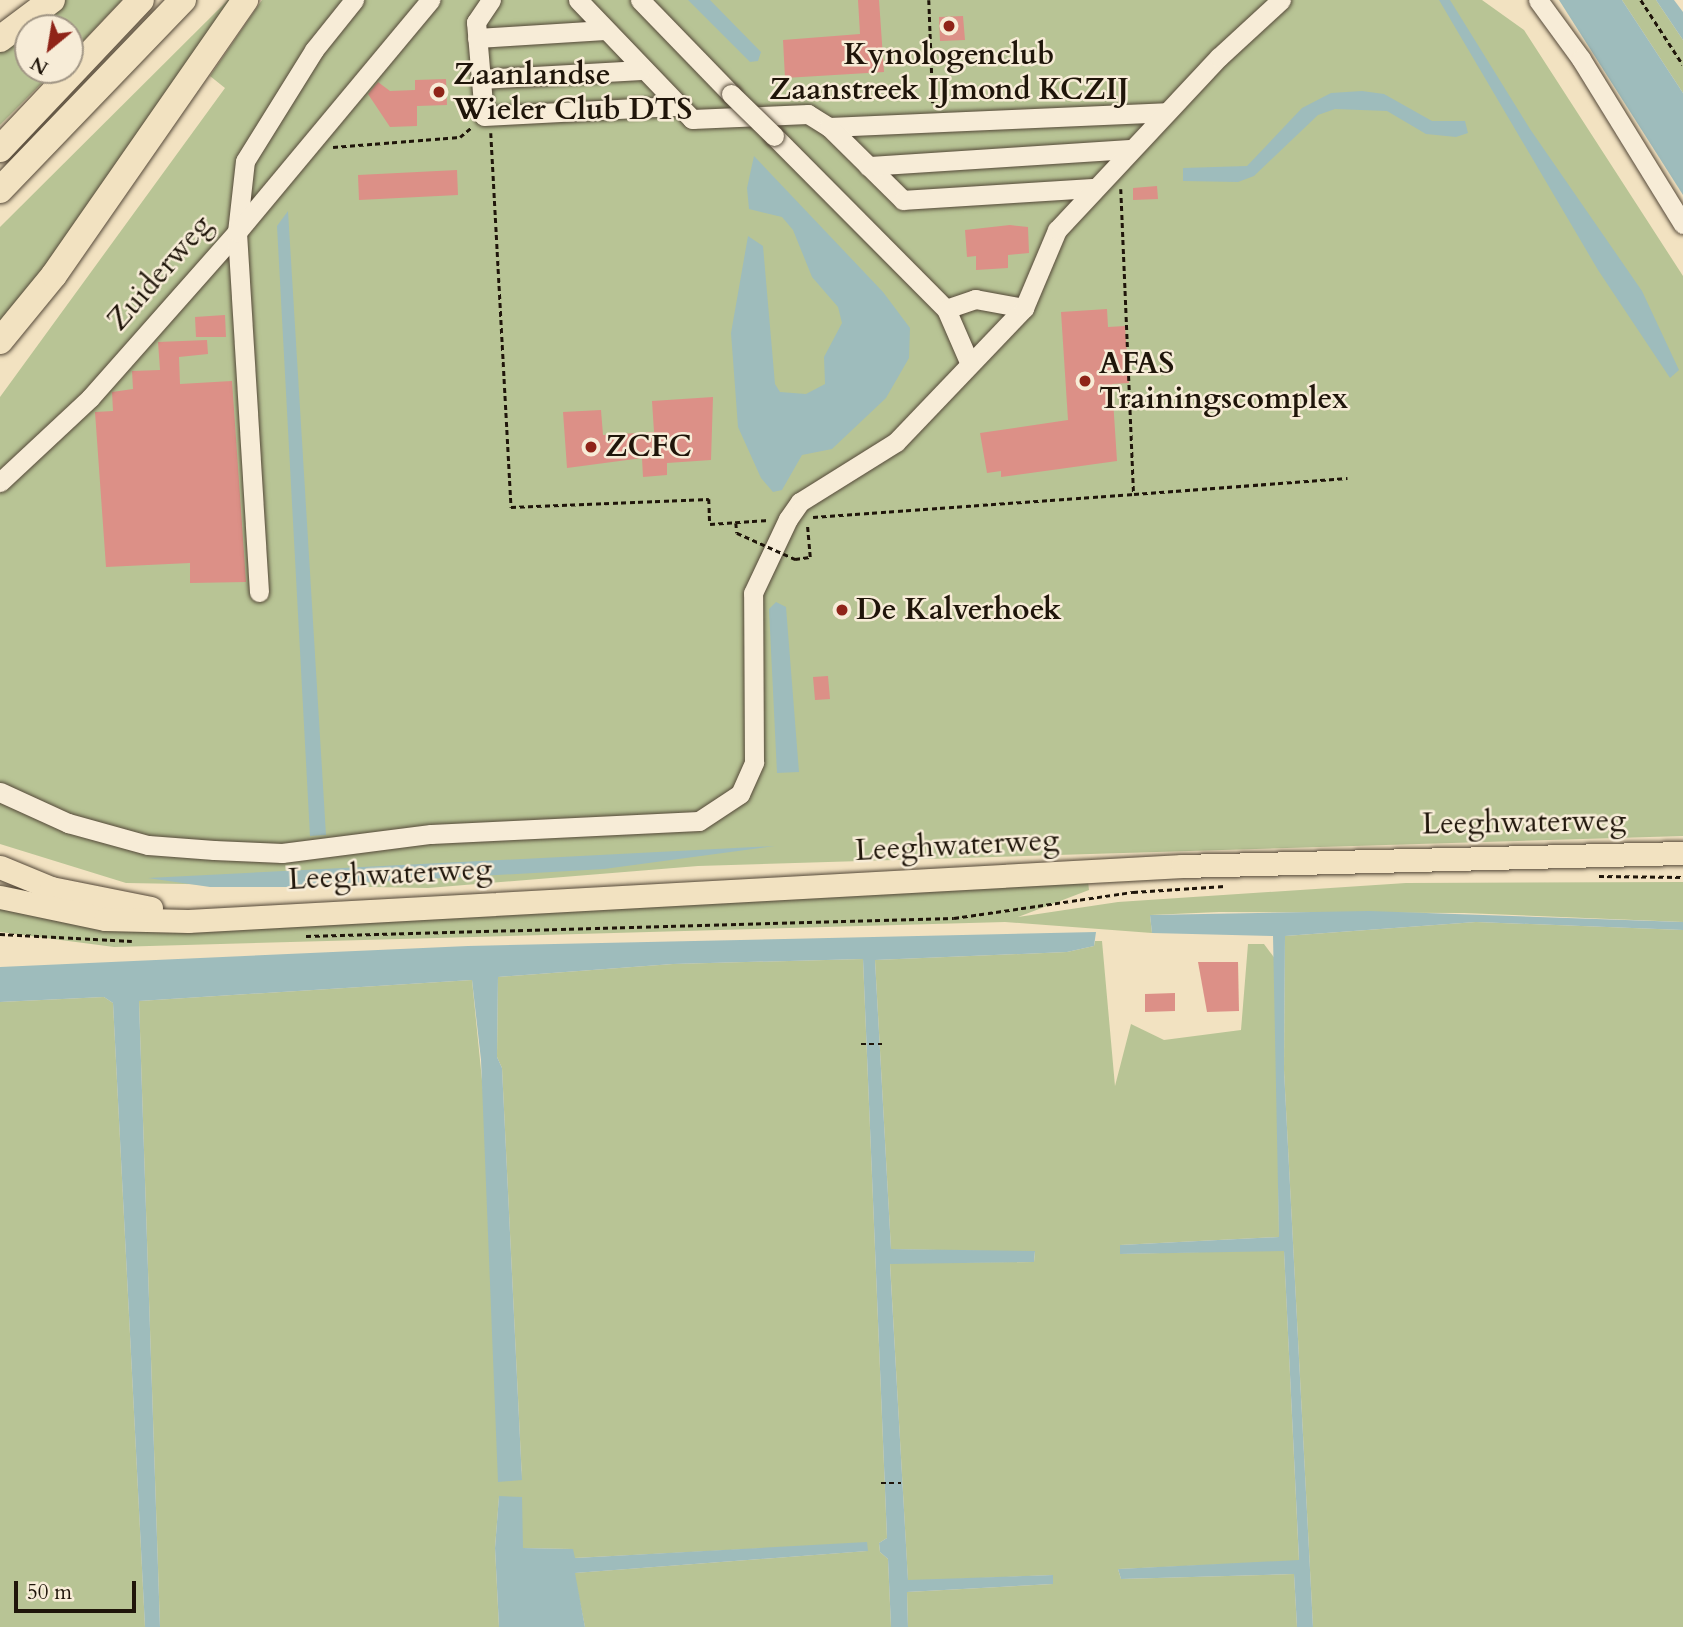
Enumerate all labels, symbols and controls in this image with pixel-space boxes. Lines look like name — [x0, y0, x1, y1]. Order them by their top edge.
north arrow — [14, 14, 84, 84]
marker: Kynologenclub Zaanstreek IJmond KCZIJ — [941, 18, 957, 34]
place label: Kynologenclub Zaanstreek IJmond KCZIJ — [769, 37, 1129, 107]
text: N — [26, 50, 53, 81]
place label: Zaanlandse Wieler Club DTS — [453, 57, 692, 127]
marker: Zaanlandse Wieler Club DTS — [431, 84, 447, 100]
street label: Zuiderweg — [100, 208, 220, 338]
place label: AFAS Trainingscomplex — [1099, 346, 1348, 416]
marker: AFAS Trainingscomplex — [1077, 373, 1093, 389]
place label: ZCFC — [605, 429, 692, 465]
marker: ZCFC — [583, 439, 599, 455]
place label: De Kalverhoek — [856, 592, 1061, 628]
marker: De Kalverhoek — [834, 602, 850, 618]
street label: Leeghwaterweg — [1422, 803, 1626, 843]
street label: Leeghwaterweg — [854, 823, 1060, 869]
street label: Leeghwaterweg — [287, 852, 493, 898]
scale bar — [18, 1568, 140, 1612]
text: 50 m — [27, 1578, 72, 1607]

